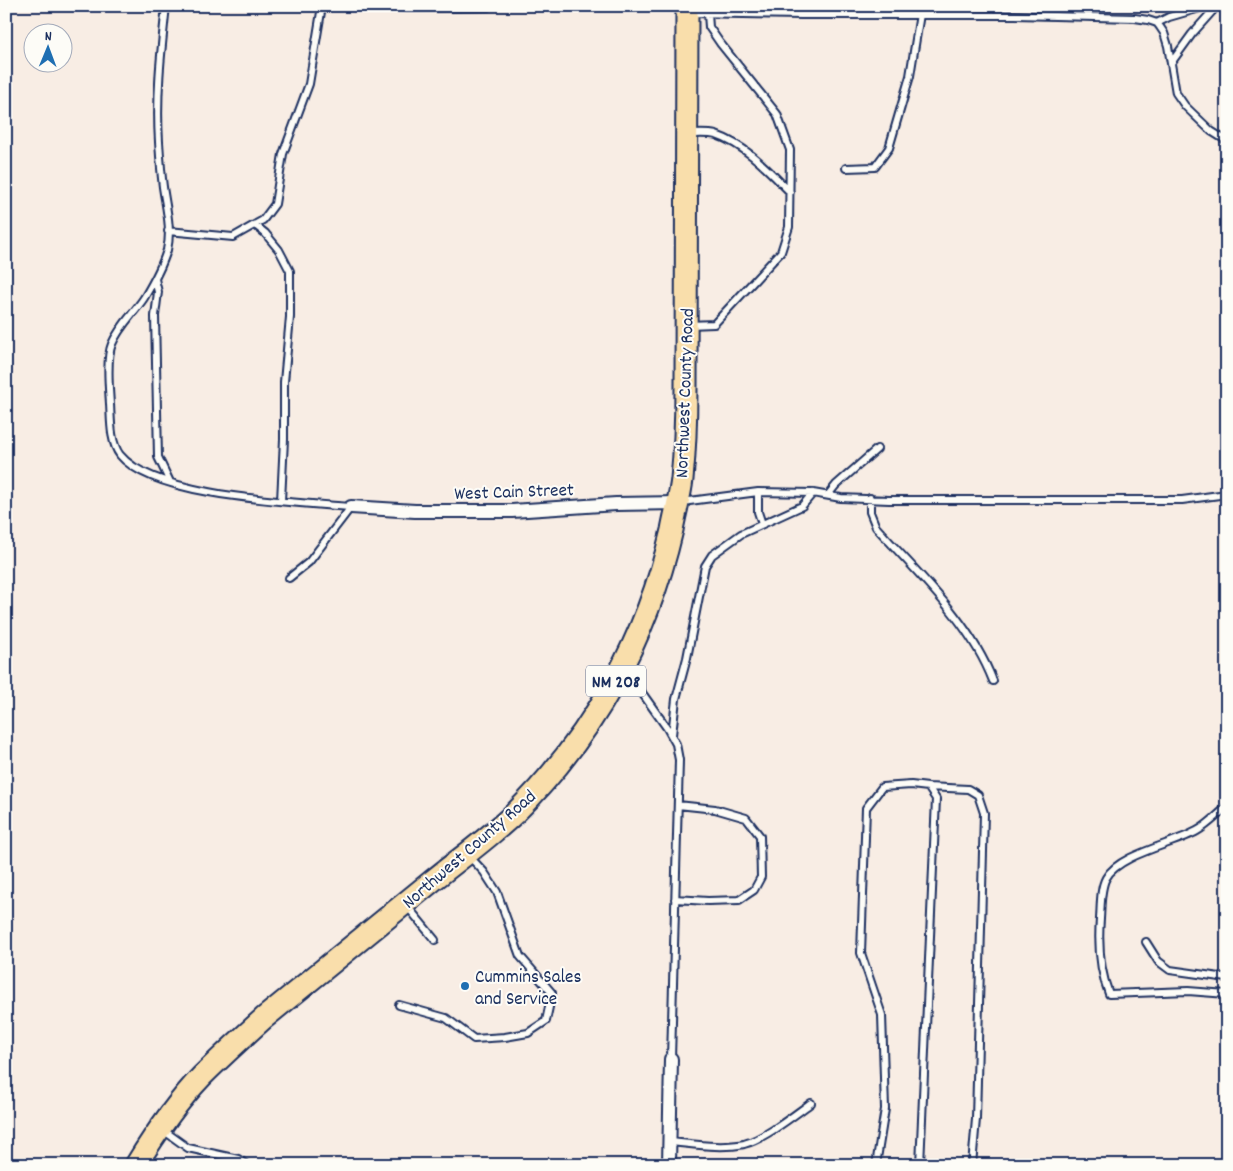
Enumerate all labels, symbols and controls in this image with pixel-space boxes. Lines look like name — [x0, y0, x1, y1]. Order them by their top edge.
north arrow — [22, 22, 72, 72]
text: N — [45, 27, 52, 47]
street label: Northwest County Road — [670, 308, 703, 479]
street label: West Cain Street — [454, 478, 574, 509]
road number: NM 208 — [586, 666, 646, 696]
street label: Northwest County Road — [397, 785, 543, 917]
place label: Cummins Sales and Service — [475, 965, 581, 1014]
marker: Cummins Sales and Service — [459, 980, 471, 992]

